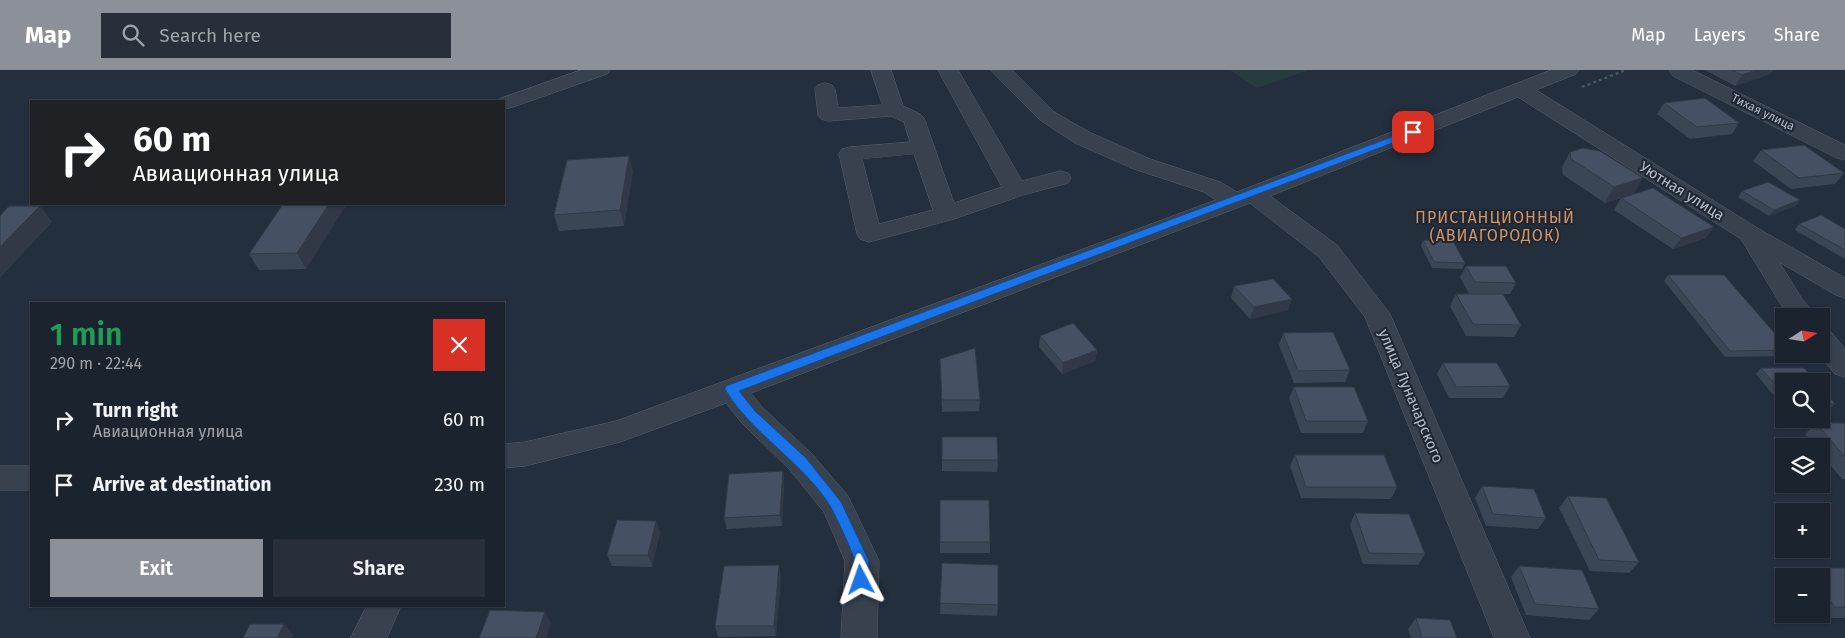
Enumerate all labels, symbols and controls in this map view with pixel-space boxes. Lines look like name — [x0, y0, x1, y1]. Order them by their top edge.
search box — [101, 13, 451, 58]
text: Map — [25, 21, 71, 49]
icon: search — [119, 21, 147, 49]
text: Search here — [159, 24, 261, 47]
text: Map — [1631, 24, 1666, 46]
text: Layers — [1694, 24, 1746, 46]
text: Share — [1774, 24, 1820, 46]
street label: Тихая улица — [1729, 91, 1797, 133]
pin — [1392, 111, 1434, 153]
text: 60 m — [133, 118, 211, 160]
icon: arrive — [1399, 118, 1427, 146]
icon: right — [50, 120, 115, 185]
street label: Уютная улица — [1636, 158, 1728, 224]
text: Авиационная улица — [133, 160, 339, 187]
district label: ПРИСТАНЦИОННЫЙ (АВИАГОРОДОК) — [1415, 208, 1575, 245]
north arrow — [1775, 308, 1830, 362]
map controls — [1775, 308, 1830, 623]
text: 1 min — [50, 317, 122, 353]
button: close — [433, 319, 485, 371]
street label: улица Луначарского — [1375, 326, 1447, 466]
text: 290 m · 22:44 — [50, 354, 142, 373]
button: search — [1775, 373, 1830, 428]
text: Turn right — [93, 399, 178, 422]
icon: right — [50, 406, 78, 434]
text: 60 m — [443, 408, 485, 431]
text: Авиационная улица — [93, 422, 243, 441]
button: layers — [1775, 438, 1830, 493]
icon: arrive — [50, 471, 78, 499]
text: Arrive at destination — [93, 473, 272, 496]
text: 230 m — [434, 473, 485, 496]
button: + — [1775, 503, 1830, 558]
button: Exit — [50, 539, 263, 597]
button: Share — [273, 539, 485, 597]
position arrow — [834, 553, 886, 605]
button: − — [1775, 568, 1830, 623]

